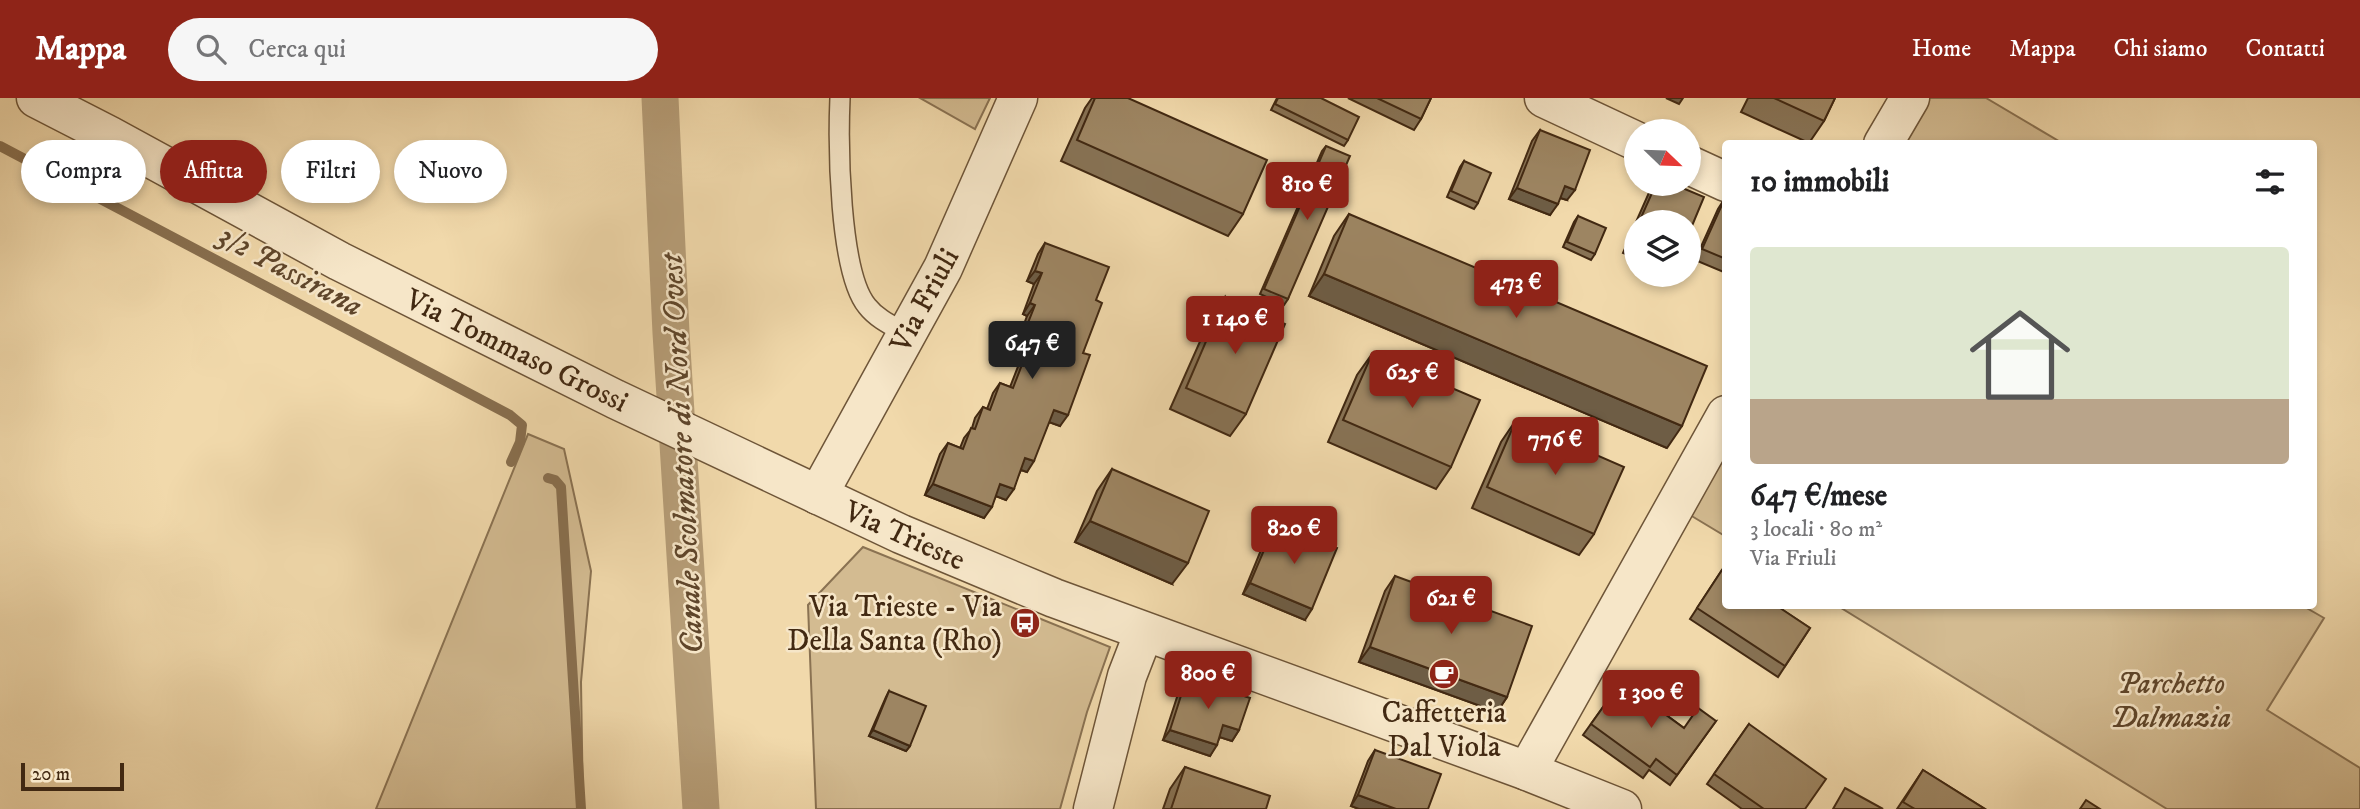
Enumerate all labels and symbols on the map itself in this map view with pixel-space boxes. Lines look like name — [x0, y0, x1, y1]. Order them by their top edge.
north arrow — [1624, 119, 1701, 196]
pin: 810 € — [1258, 162, 1356, 222]
water label: 3/2 Passirana — [209, 216, 369, 327]
street label: Via Friuli — [882, 242, 968, 360]
water label: Canale Scolmatore di Nord Ovest — [652, 250, 713, 655]
pin: 473 € — [1467, 260, 1565, 320]
street label: Via Tommaso Grossi — [398, 281, 634, 421]
pin: 1 140 € — [1170, 296, 1300, 356]
pin: 647 € — [983, 322, 1081, 381]
pin: 625 € — [1363, 350, 1461, 410]
pin: 776 € — [1506, 418, 1604, 477]
street label: Via Trieste — [837, 493, 971, 579]
pin: 820 € — [1245, 506, 1343, 566]
pin: 621 € — [1402, 576, 1500, 636]
place label: Via Trieste - Via Della Santa (Rho) — [787, 589, 1002, 660]
bus stop icon: Via Trieste - Via Della Santa (Rho) — [1008, 606, 1042, 640]
pin: 800 € — [1159, 652, 1257, 711]
cafe icon: Caffetteria Dal Viola — [1427, 657, 1461, 691]
park label: Parchetto Dalmazia — [2111, 666, 2231, 737]
pin: 1 300 € — [1586, 670, 1716, 730]
place label: Caffetteria Dal Viola — [1381, 695, 1507, 766]
scale bar — [21, 760, 124, 792]

